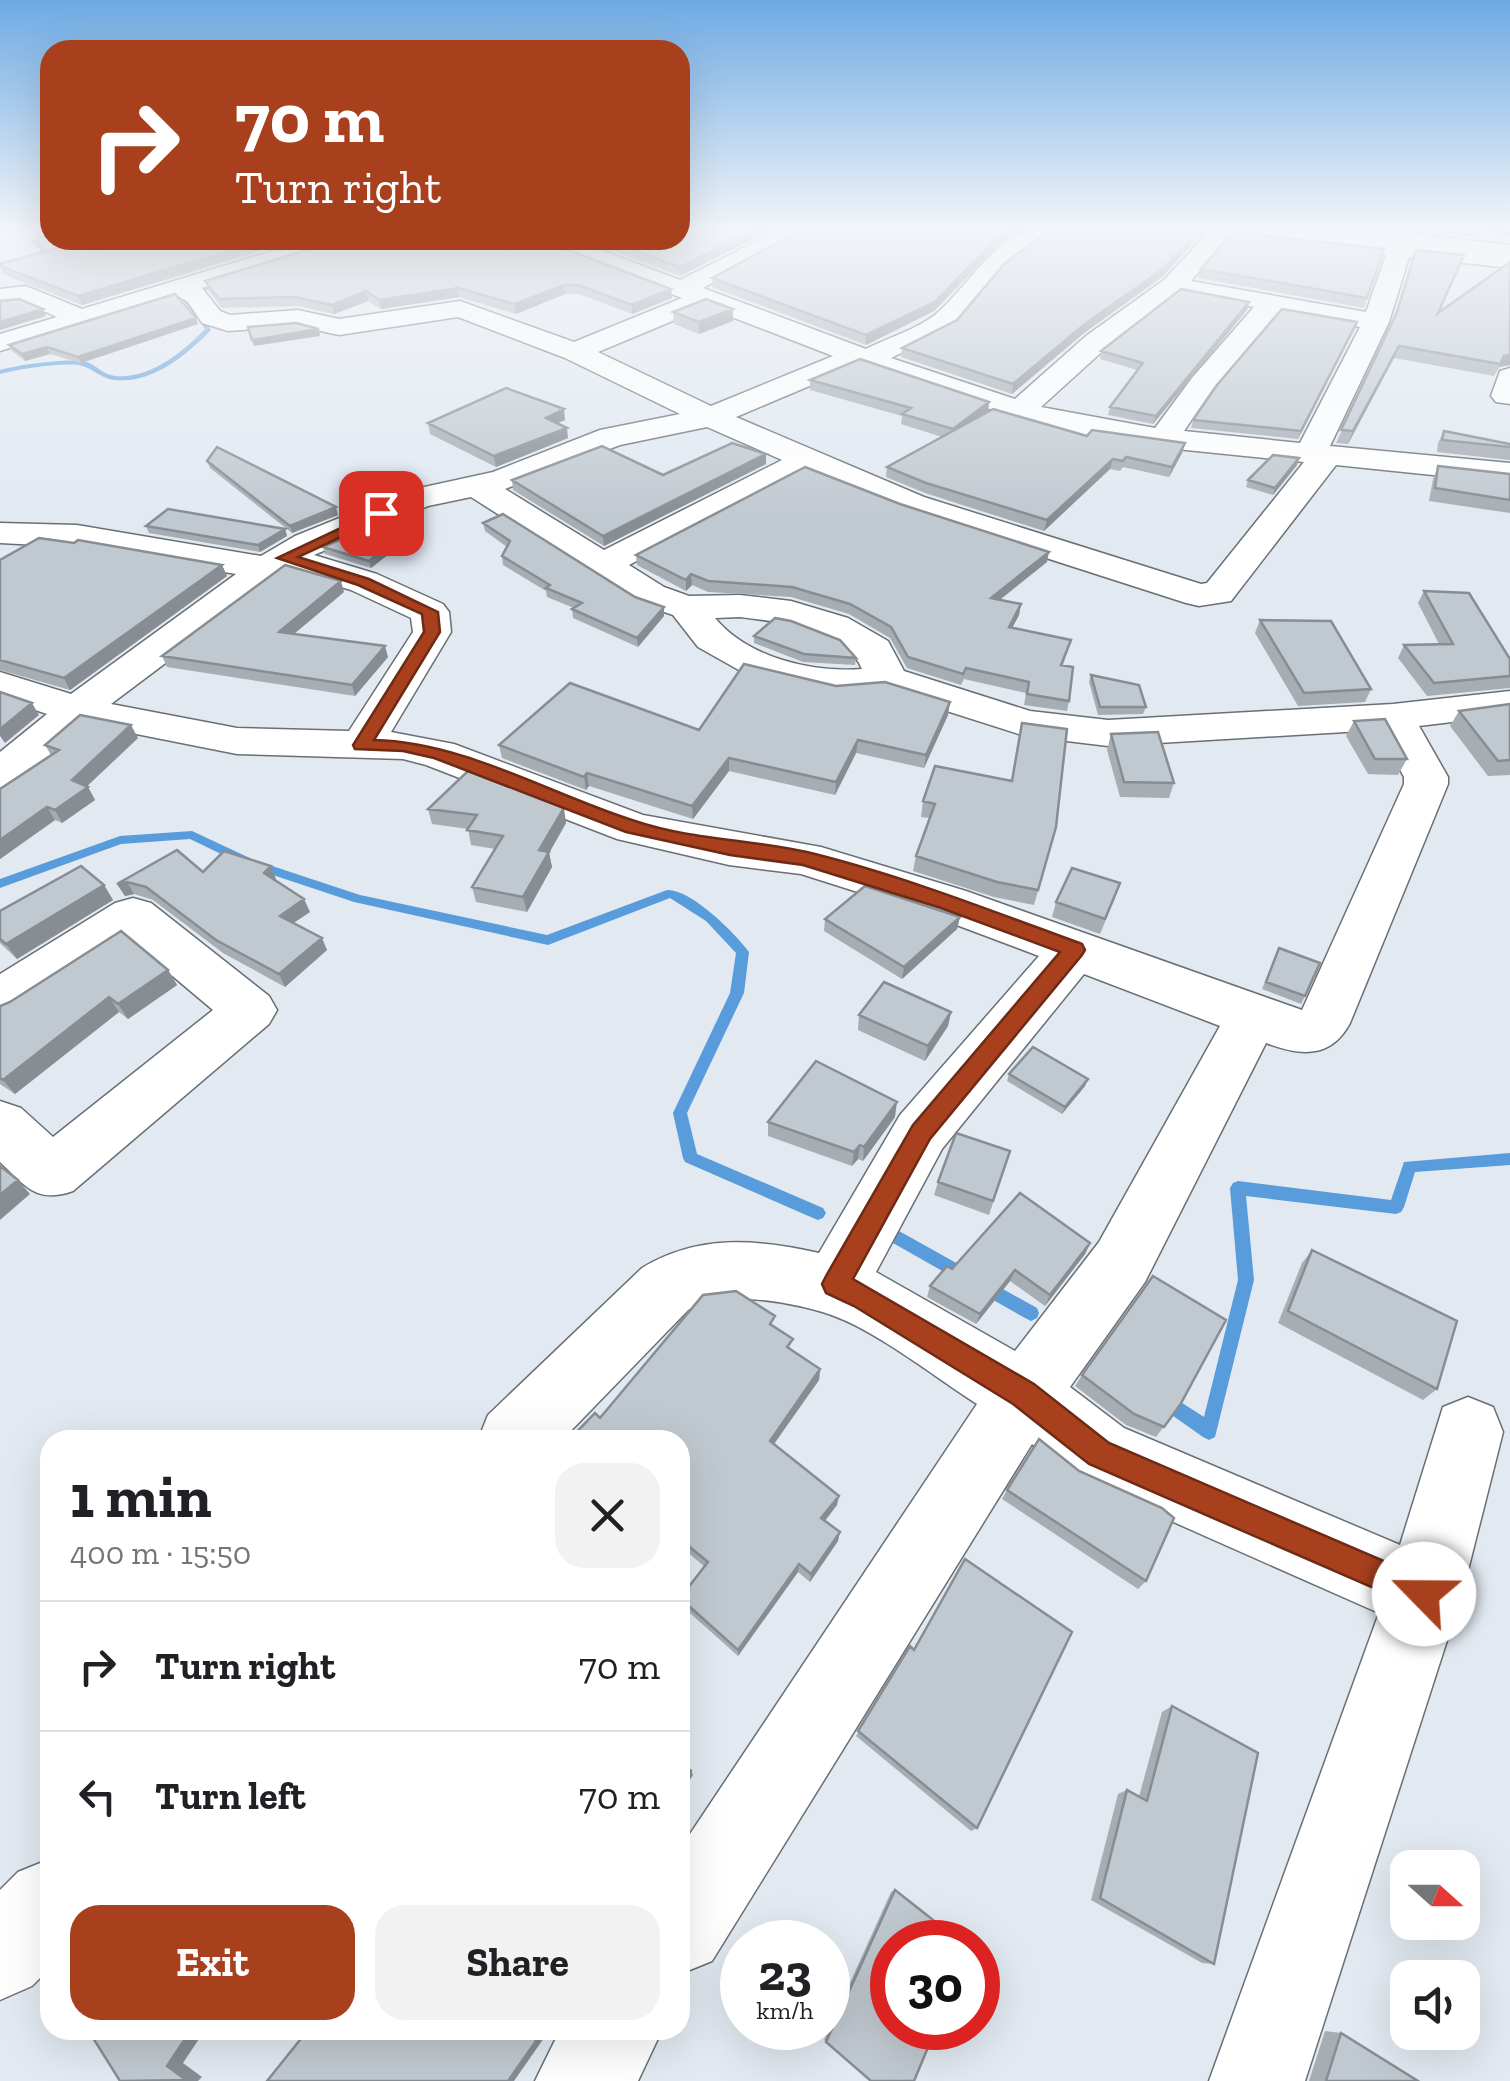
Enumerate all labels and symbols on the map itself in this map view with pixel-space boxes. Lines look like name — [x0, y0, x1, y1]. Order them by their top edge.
pin — [339, 471, 424, 556]
position arrow — [1372, 1542, 1476, 1646]
north arrow — [1390, 1850, 1480, 1940]
speed limit sign: 30 — [870, 1920, 1000, 2050]

